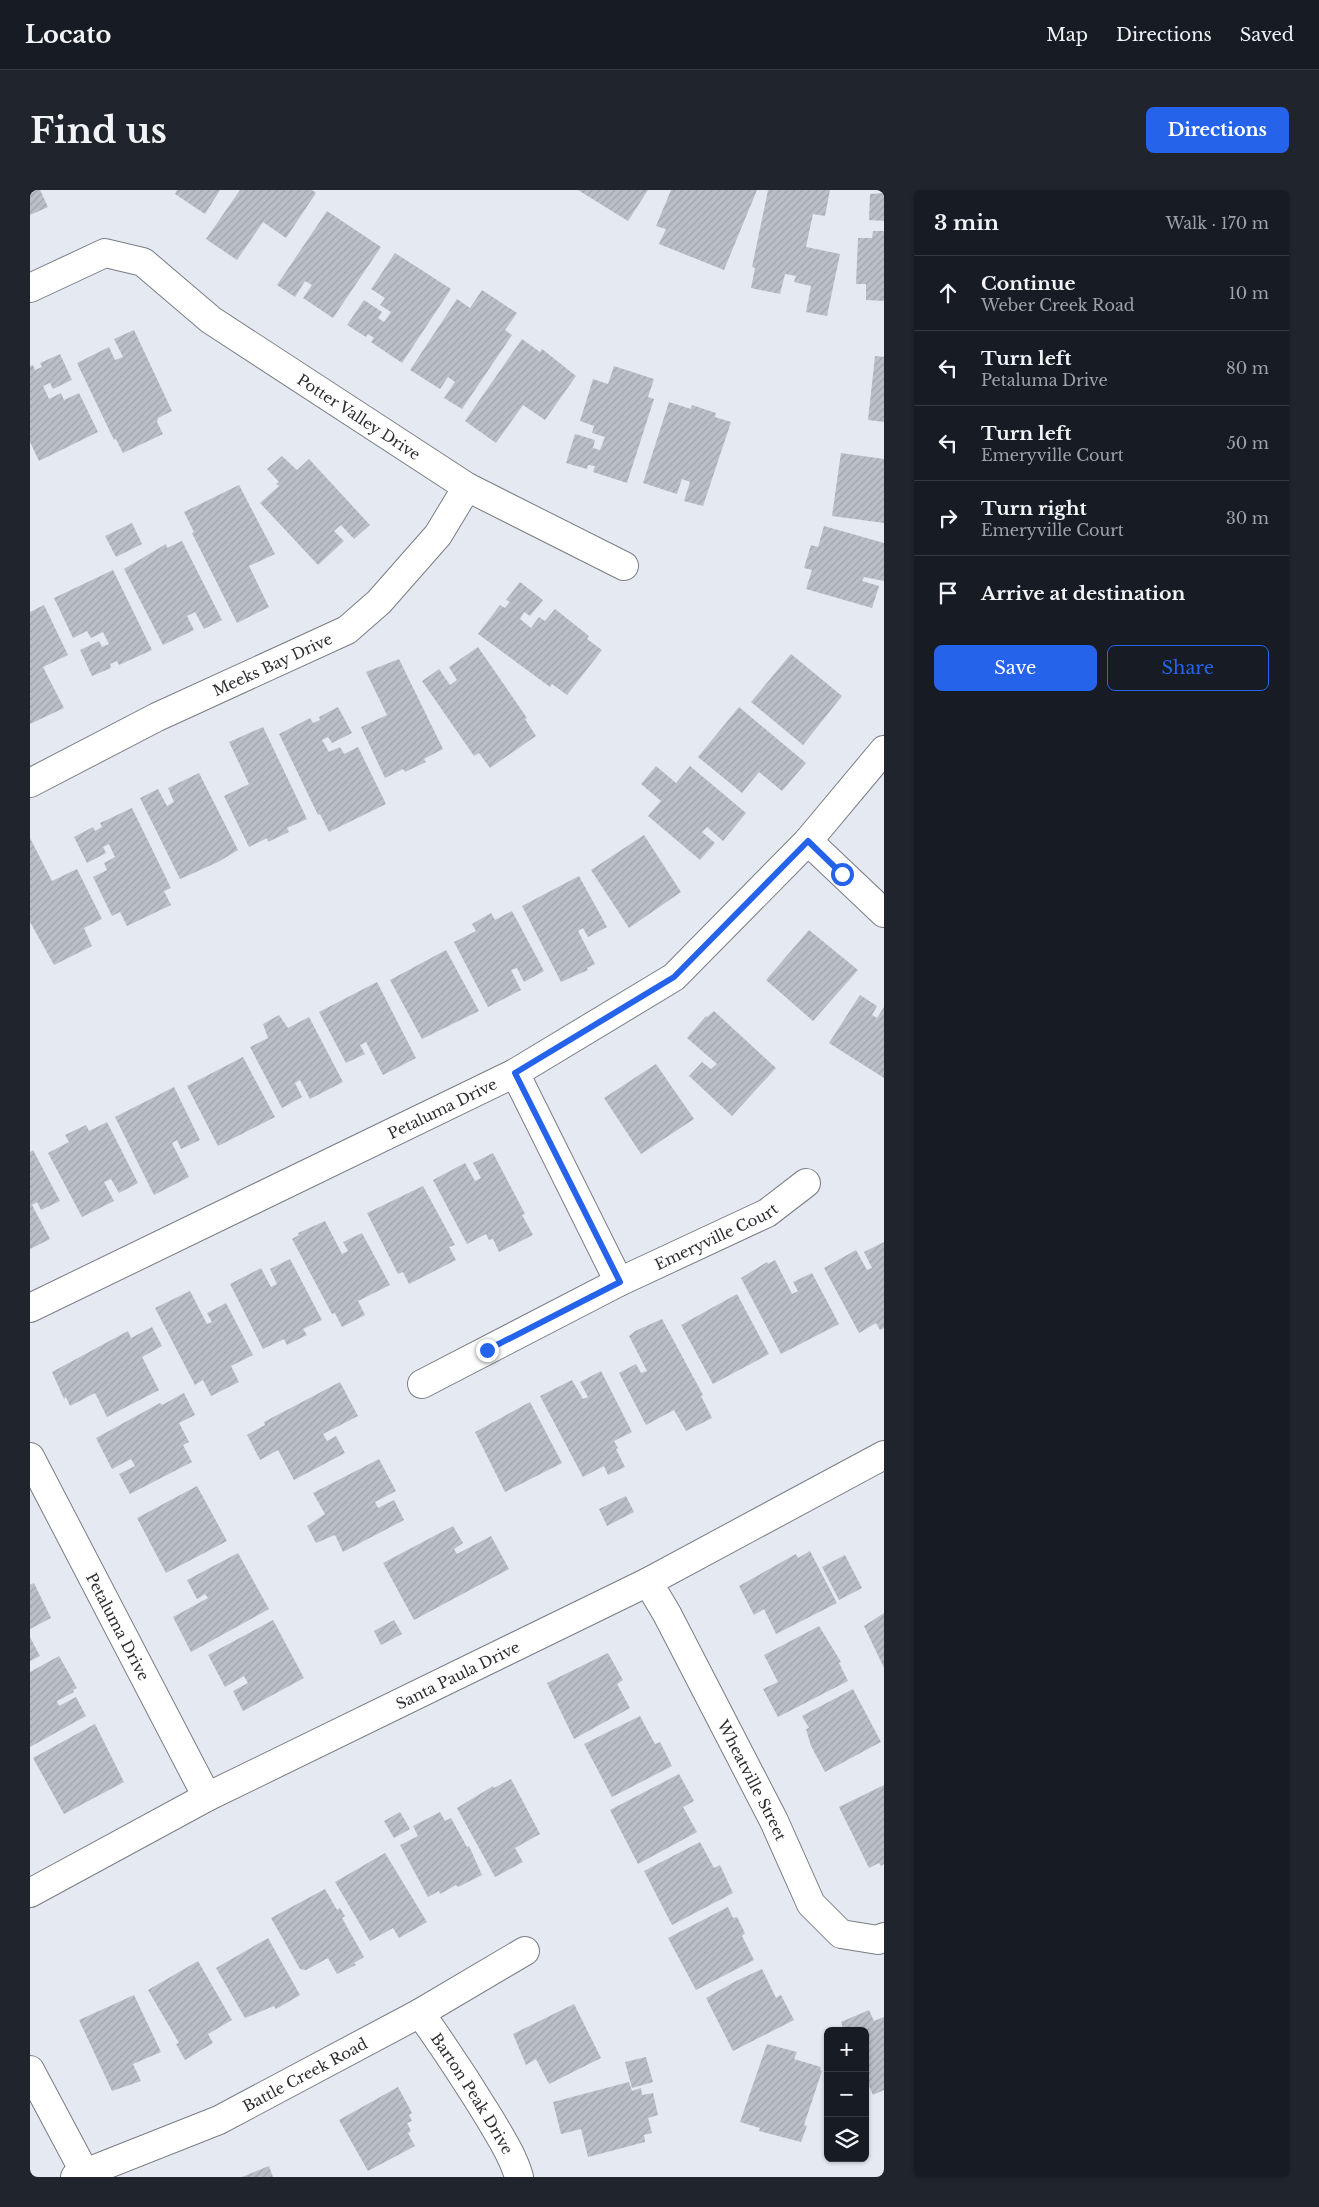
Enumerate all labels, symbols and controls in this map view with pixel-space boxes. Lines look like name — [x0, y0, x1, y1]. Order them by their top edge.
text: Locato — [25, 20, 111, 49]
text: Map — [1046, 24, 1088, 46]
text: Directions — [1116, 24, 1212, 46]
text: Saved — [1240, 24, 1294, 46]
button: Directions — [1146, 107, 1289, 153]
text: Find us — [30, 109, 167, 152]
text: 3 min — [934, 210, 999, 236]
text: Walk · 170 m — [1166, 213, 1269, 233]
text: Continue — [981, 272, 1076, 295]
icon: ahead — [934, 279, 962, 307]
text: 10 m — [1229, 283, 1269, 303]
text: Weber Creek Road — [981, 295, 1135, 315]
text: Turn left — [981, 347, 1072, 370]
icon: left — [934, 354, 962, 382]
text: 80 m — [1226, 358, 1269, 378]
street label: Potter Valley Drive — [294, 369, 424, 464]
text: Petaluma Drive — [981, 370, 1108, 390]
text: Turn left — [981, 422, 1072, 445]
icon: left — [934, 429, 962, 457]
text: 50 m — [1227, 433, 1269, 453]
text: Emeryville Court — [981, 445, 1124, 465]
text: Turn right — [981, 497, 1087, 520]
icon: right — [934, 504, 962, 532]
text: 30 m — [1226, 508, 1269, 528]
text: Emeryville Court — [981, 520, 1124, 540]
icon: arrive — [934, 579, 962, 607]
text: Arrive at destination — [981, 582, 1185, 605]
street label: Meeks Bay Drive — [210, 629, 335, 700]
button: Save — [934, 645, 1097, 691]
button: Share — [1107, 645, 1269, 691]
route start — [831, 863, 854, 886]
street label: Petaluma Drive — [385, 1074, 500, 1143]
street label: Emeryville Court — [651, 1199, 782, 1274]
route end — [476, 1339, 499, 1362]
street label: Petaluma Drive — [82, 1569, 154, 1684]
street label: Santa Paula Drive — [393, 1637, 522, 1713]
street label: Wheatville Street — [713, 1716, 791, 1844]
map controls — [824, 2027, 869, 2162]
button: + — [824, 2027, 869, 2072]
street label: Barton Peak Drive — [427, 2029, 518, 2157]
street label: Battle Creek Road — [239, 2033, 370, 2115]
button: − — [824, 2072, 869, 2117]
button: layers — [824, 2117, 869, 2162]

